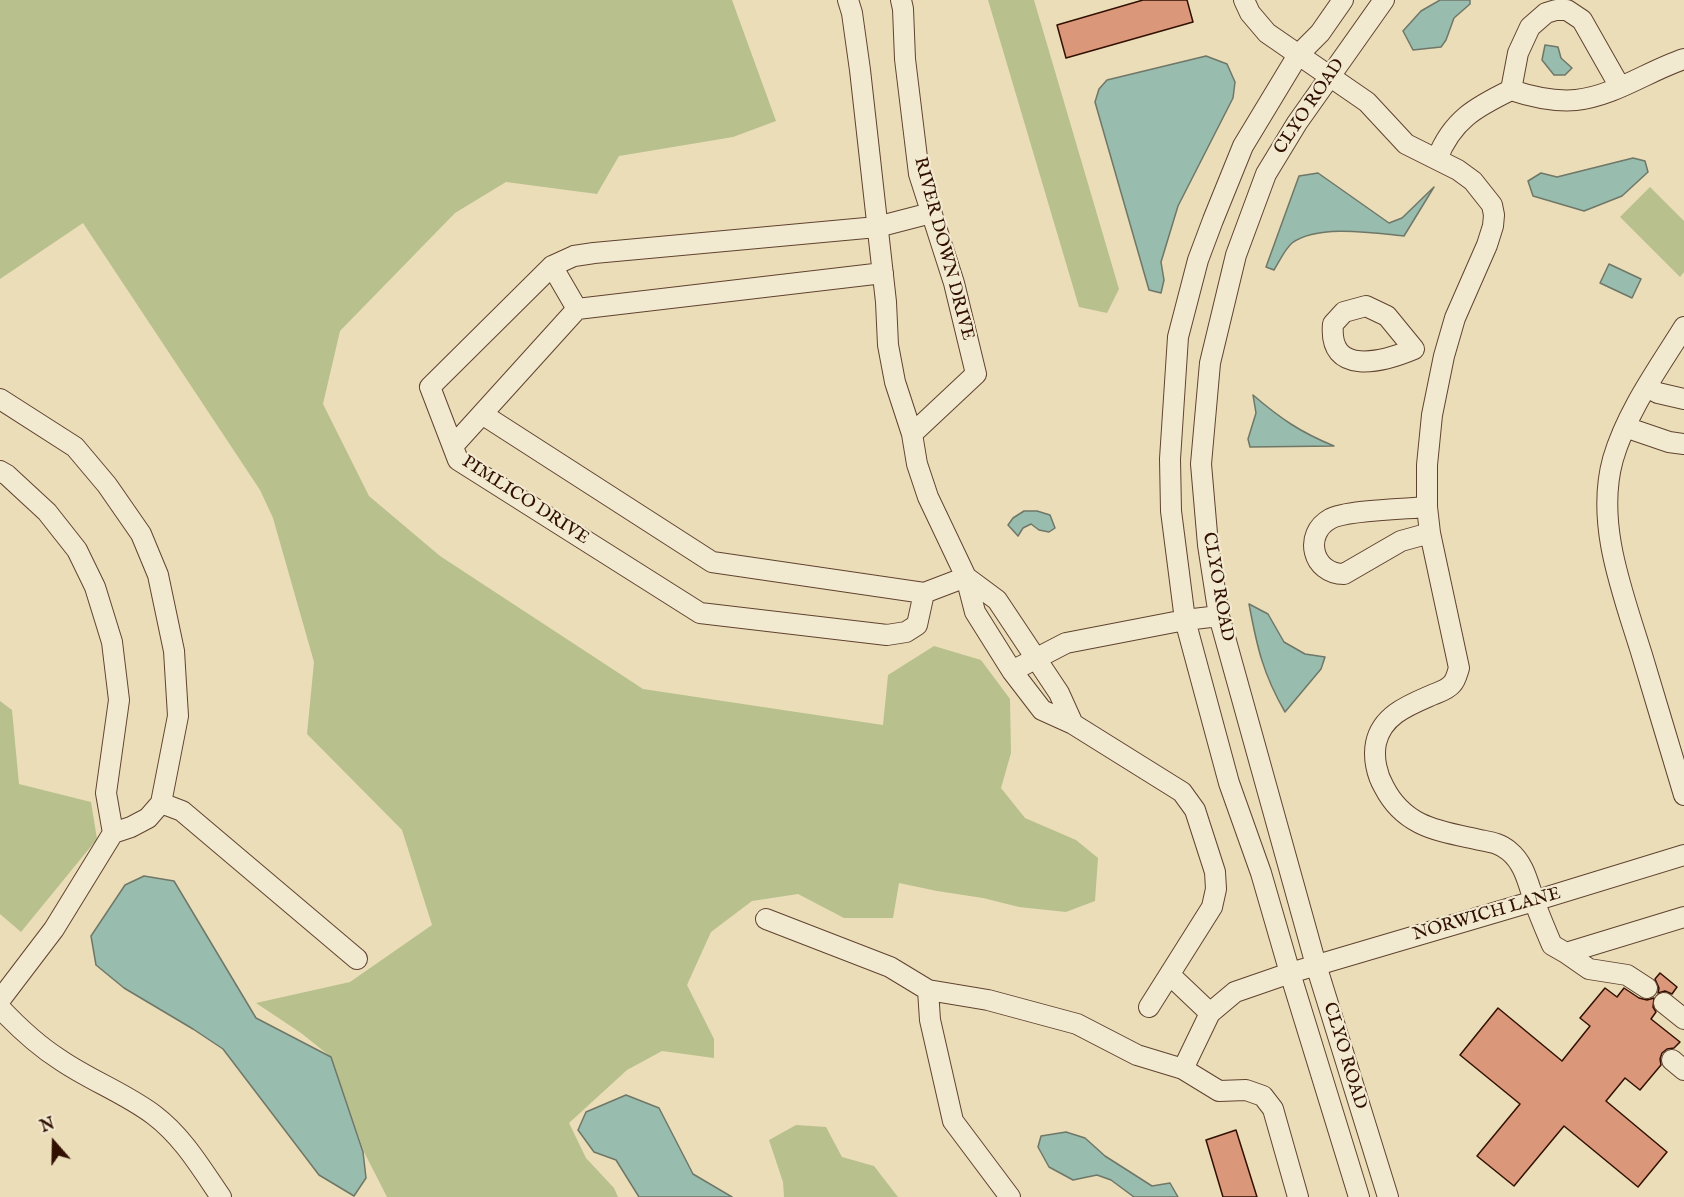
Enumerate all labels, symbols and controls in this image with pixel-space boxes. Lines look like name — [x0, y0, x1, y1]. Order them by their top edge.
street label: CLYO ROAD — [1270, 55, 1350, 159]
street label: RIVER DOWN DRIVE — [908, 155, 978, 343]
street label: PIMLICO DRIVE — [457, 452, 593, 550]
street label: CLYO ROAD — [1197, 531, 1237, 643]
street label: NORWICH LANE — [1410, 884, 1564, 946]
street label: CLYO ROAD — [1318, 1000, 1370, 1112]
north arrow — [24, 1113, 84, 1173]
text: N — [38, 1114, 58, 1138]

